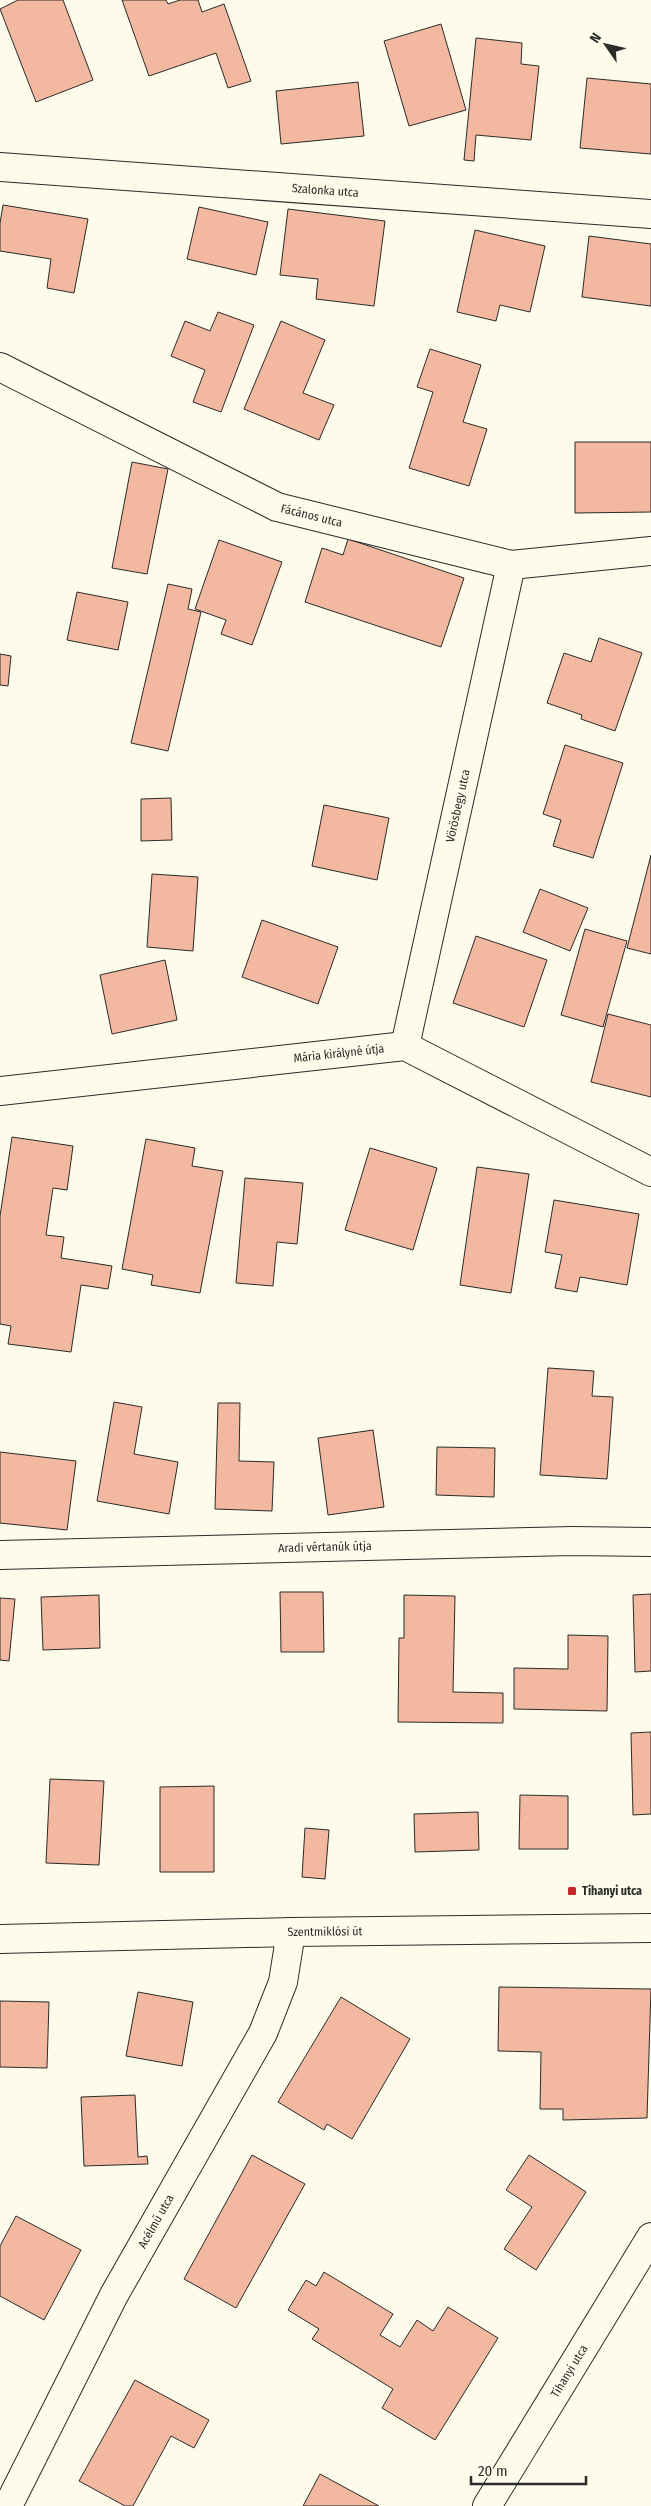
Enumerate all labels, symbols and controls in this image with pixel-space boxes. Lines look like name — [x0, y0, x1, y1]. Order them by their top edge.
north arrow — [581, 20, 631, 70]
text: N — [586, 30, 605, 46]
street label: Szalonka utca — [291, 181, 359, 200]
street label: Fácános utca — [279, 501, 344, 530]
street label: Vörösbegy utca — [443, 768, 473, 844]
street label: Mária királyné útja — [293, 1041, 385, 1065]
street label: Aradi vértanúk útja — [278, 1539, 372, 1555]
place label: Tihanyi utca — [582, 1884, 642, 1898]
marker: Tihanyi utca — [566, 1885, 578, 1897]
street label: Szentmiklósi út — [287, 1924, 363, 1939]
street label: Acélmű utca — [135, 2192, 177, 2251]
street label: Tihanyi utca — [548, 2342, 591, 2400]
scale bar — [471, 2454, 586, 2486]
text: 20 m — [478, 2462, 508, 2480]

